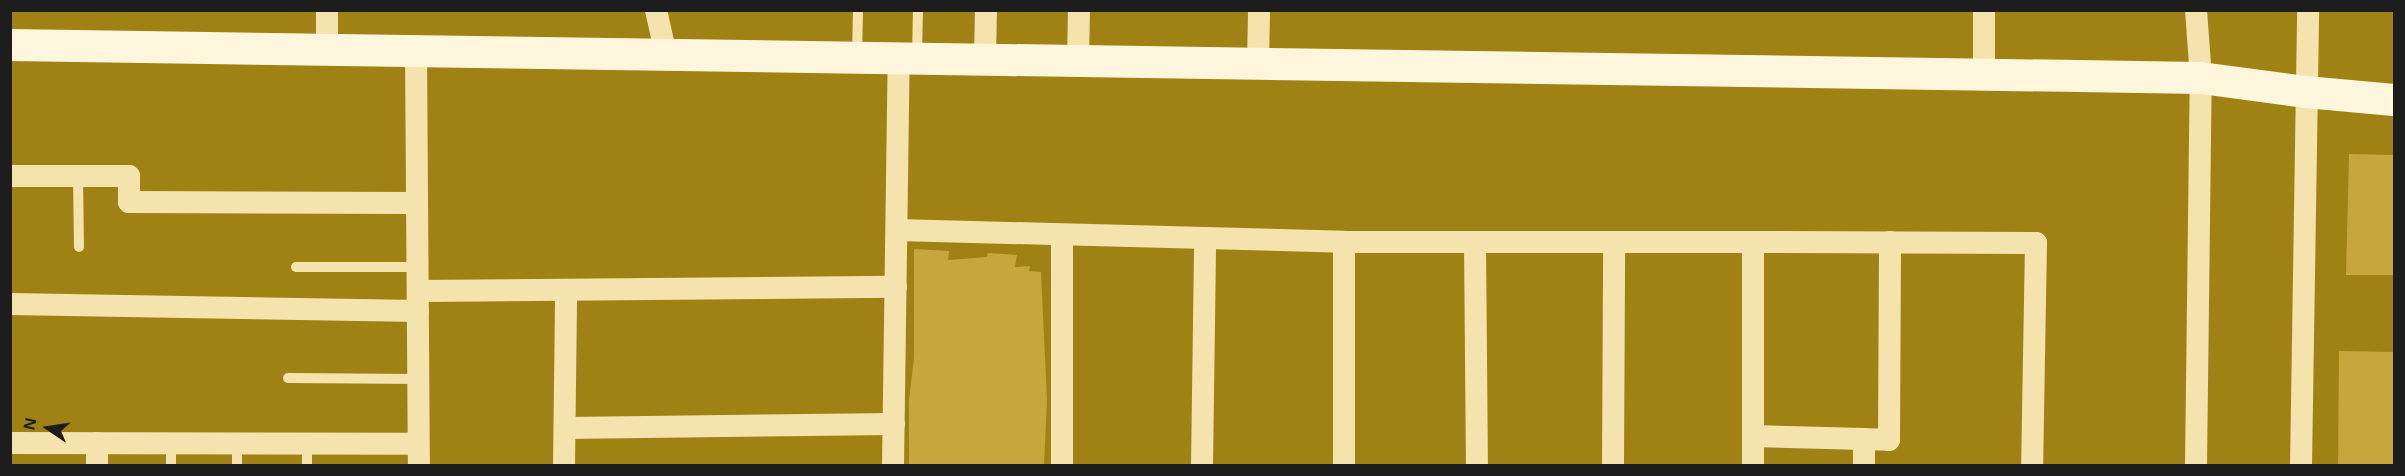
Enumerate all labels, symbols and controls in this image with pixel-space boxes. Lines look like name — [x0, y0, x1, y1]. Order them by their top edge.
north arrow — [18, 398, 78, 458]
text: N — [20, 416, 40, 431]

